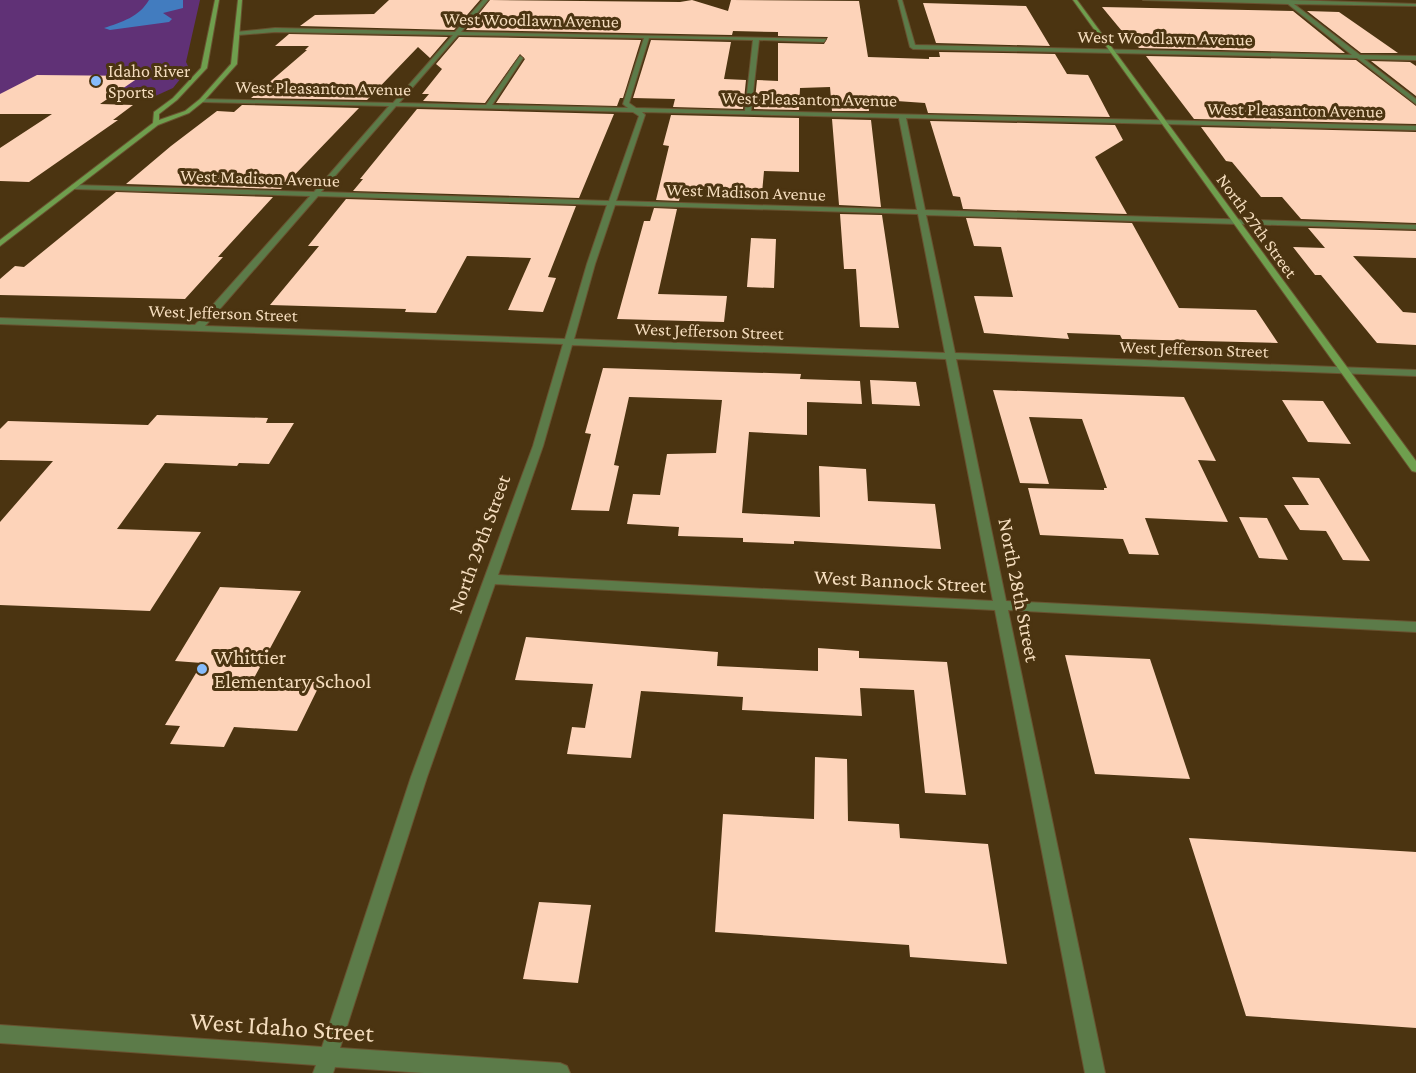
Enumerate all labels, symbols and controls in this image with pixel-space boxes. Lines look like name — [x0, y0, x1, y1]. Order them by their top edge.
street label: West Woodlawn Avenue — [443, 8, 619, 32]
street label: West Woodlawn Avenue — [1077, 26, 1253, 50]
place label: Idaho River Sports — [108, 61, 191, 102]
marker: Idaho River Sports — [89, 74, 103, 88]
street label: West Pleasanton Avenue — [235, 76, 411, 100]
street label: West Pleasanton Avenue — [721, 87, 897, 111]
street label: West Pleasanton Avenue — [1207, 98, 1383, 122]
street label: West Madison Avenue — [180, 165, 340, 191]
street label: North 27th Street — [1213, 170, 1302, 283]
street label: West Madison Avenue — [666, 179, 826, 205]
street label: West Jefferson Street — [148, 300, 299, 326]
street label: West Jefferson Street — [634, 318, 785, 344]
street label: West Jefferson Street — [1119, 336, 1270, 362]
street label: North 29th Street — [443, 470, 516, 617]
street label: North 28th Street — [993, 516, 1045, 665]
street label: West Bannock Street — [813, 564, 988, 598]
place label: Whittier Elementary School — [214, 645, 371, 693]
marker: Whittier Elementary School — [195, 662, 209, 676]
street label: West Idaho Street — [189, 1006, 375, 1048]

